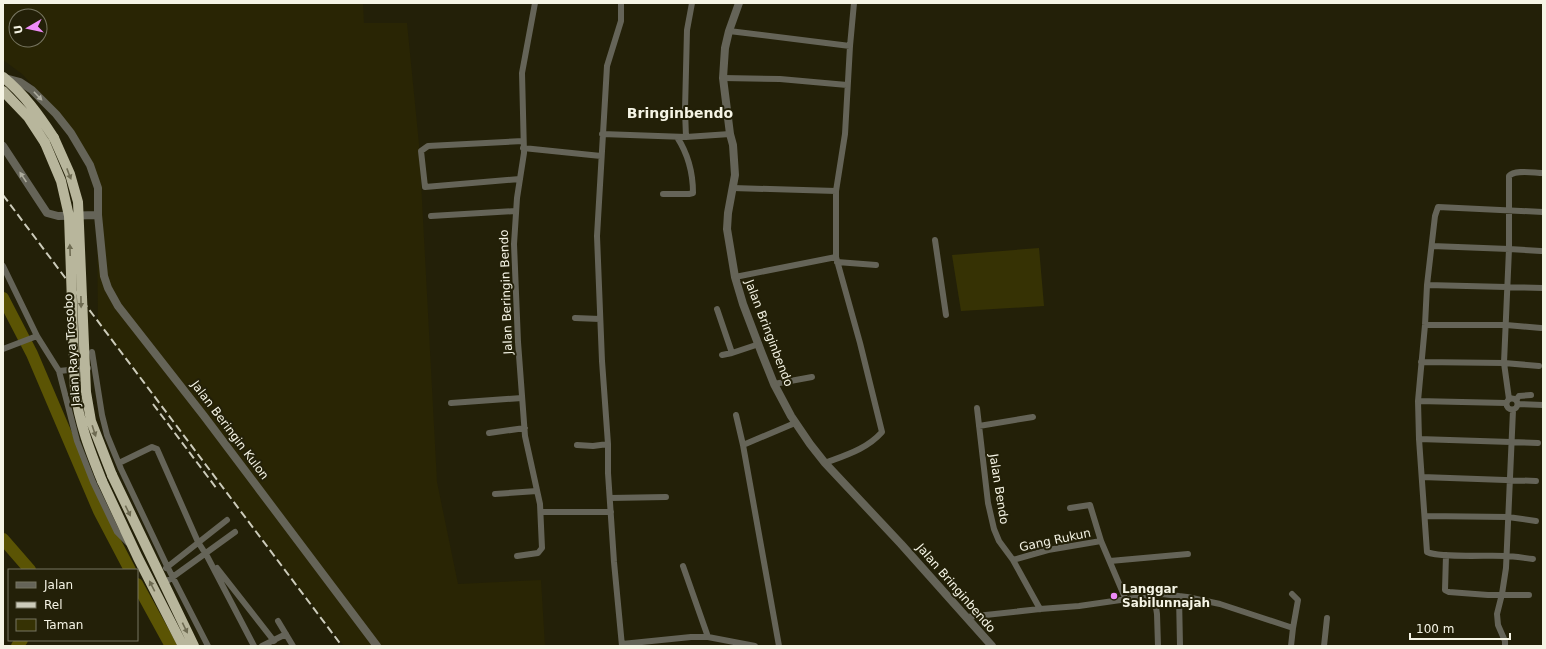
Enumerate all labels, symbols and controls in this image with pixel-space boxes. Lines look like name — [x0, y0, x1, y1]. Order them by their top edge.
north arrow — [8, 8, 48, 48]
text: U — [11, 24, 26, 35]
one-way arrow — [33, 91, 43, 101]
district label: Bringinbendo — [627, 105, 734, 121]
one-way arrow — [67, 168, 73, 180]
one-way arrow — [19, 172, 27, 182]
street label: Jalan Beringin Bendo — [497, 229, 515, 356]
one-way arrow — [67, 243, 73, 256]
street label: Jalan Bringinbendo — [742, 277, 796, 388]
street label: Jalan Raya Trosobo — [61, 293, 83, 408]
one-way arrow — [78, 296, 85, 308]
street label: Jalan Beringin Kulon — [188, 377, 272, 482]
one-way arrow — [91, 426, 97, 438]
street label: Jalan Bendo — [986, 452, 1011, 525]
one-way arrow — [125, 505, 132, 516]
street label: Gang Rukun — [1018, 526, 1092, 554]
street label: Jalan Bringinbendo — [913, 540, 998, 635]
legend — [8, 569, 138, 641]
text: Jalan — [43, 578, 73, 592]
one-way arrow — [149, 580, 155, 592]
place label: Langgar Sabilunnajah — [1122, 582, 1210, 610]
marker: Langgar Sabilunnajah — [1109, 591, 1119, 601]
text: Rel — [44, 598, 63, 612]
scale bar — [1410, 615, 1510, 641]
text: Taman — [43, 618, 83, 632]
one-way arrow — [182, 622, 188, 633]
text: 100 m — [1416, 622, 1454, 636]

